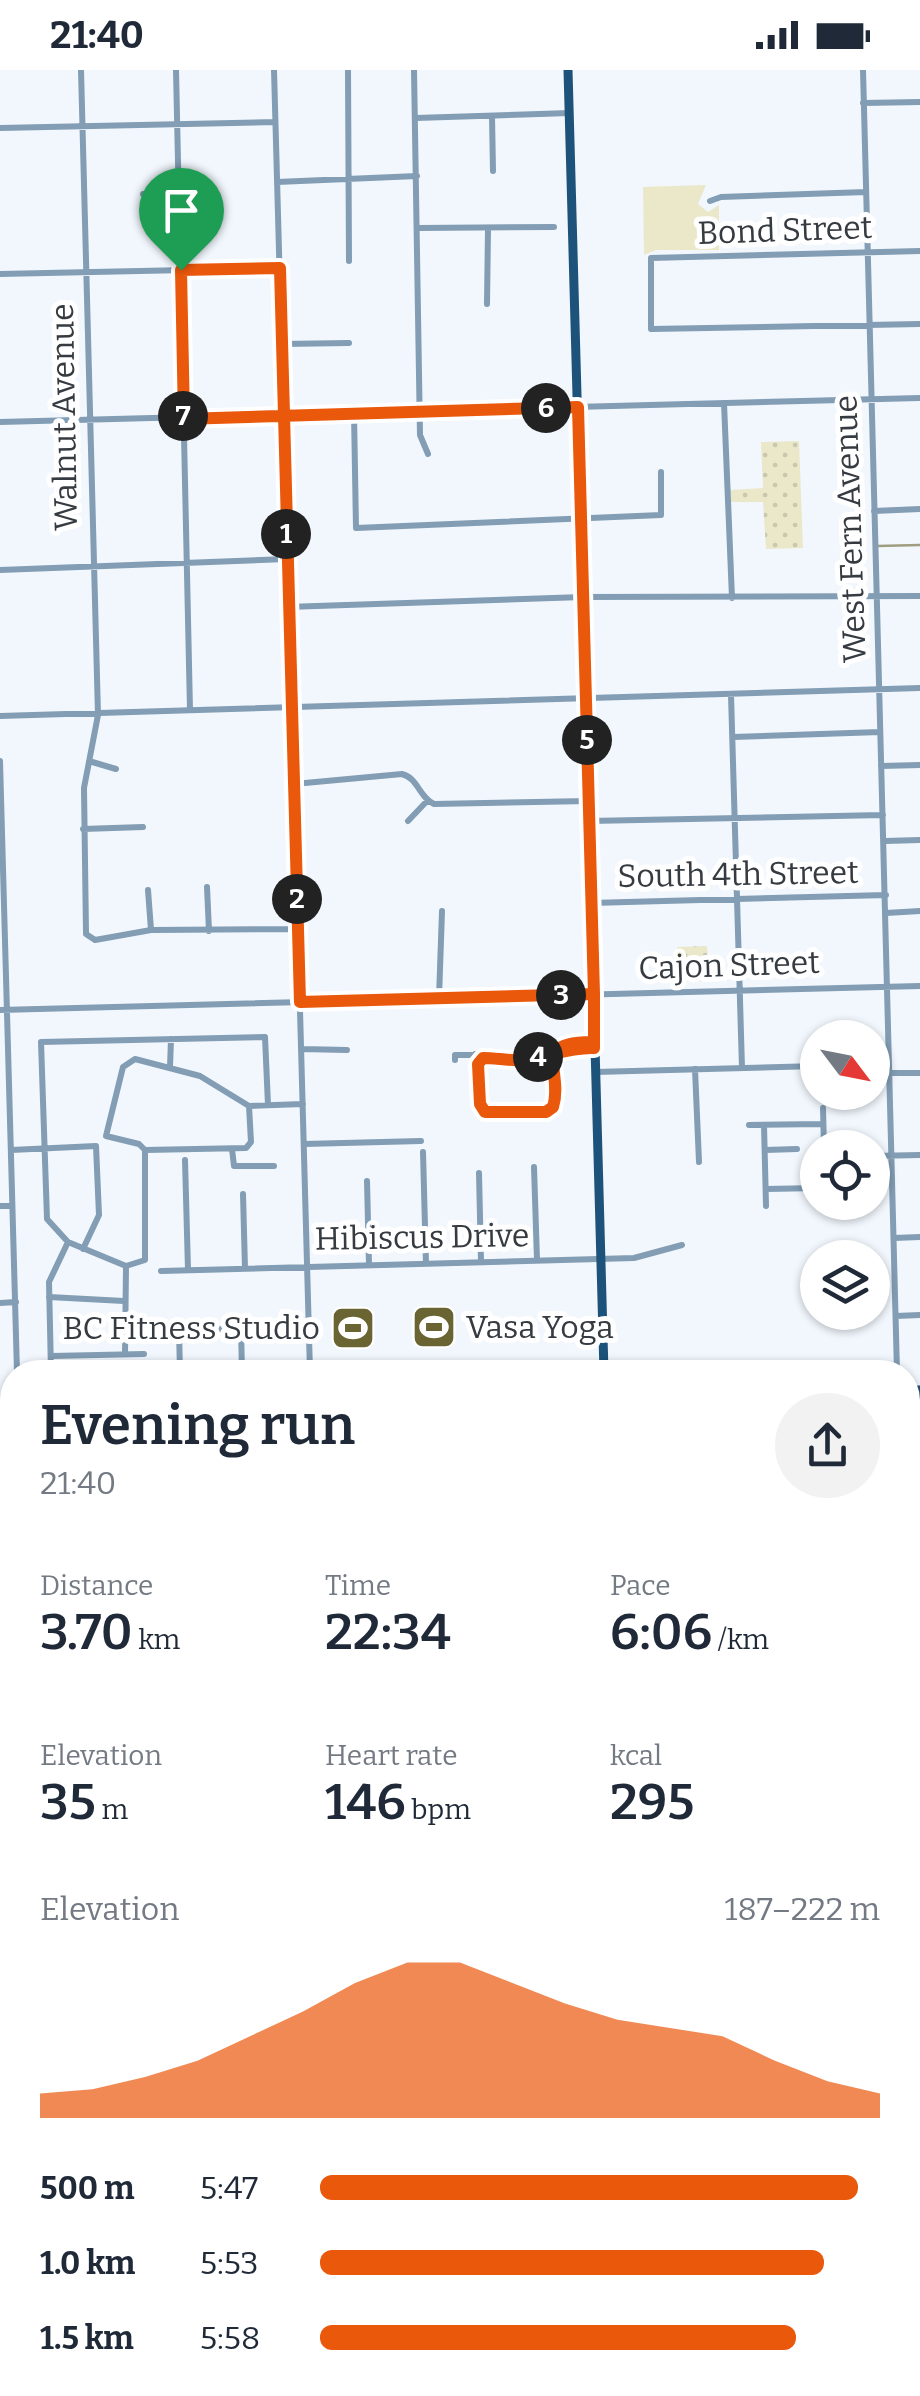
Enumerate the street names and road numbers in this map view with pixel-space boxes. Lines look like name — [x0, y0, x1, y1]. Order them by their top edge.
street label: Bond Street — [697, 208, 873, 252]
street label: Walnut Avenue — [43, 303, 85, 531]
street label: West Fern Avenue — [826, 394, 874, 664]
street label: South 4th Street — [617, 853, 859, 895]
street label: Cajon Street — [638, 943, 821, 987]
street label: Hibiscus Drive — [314, 1216, 530, 1258]

